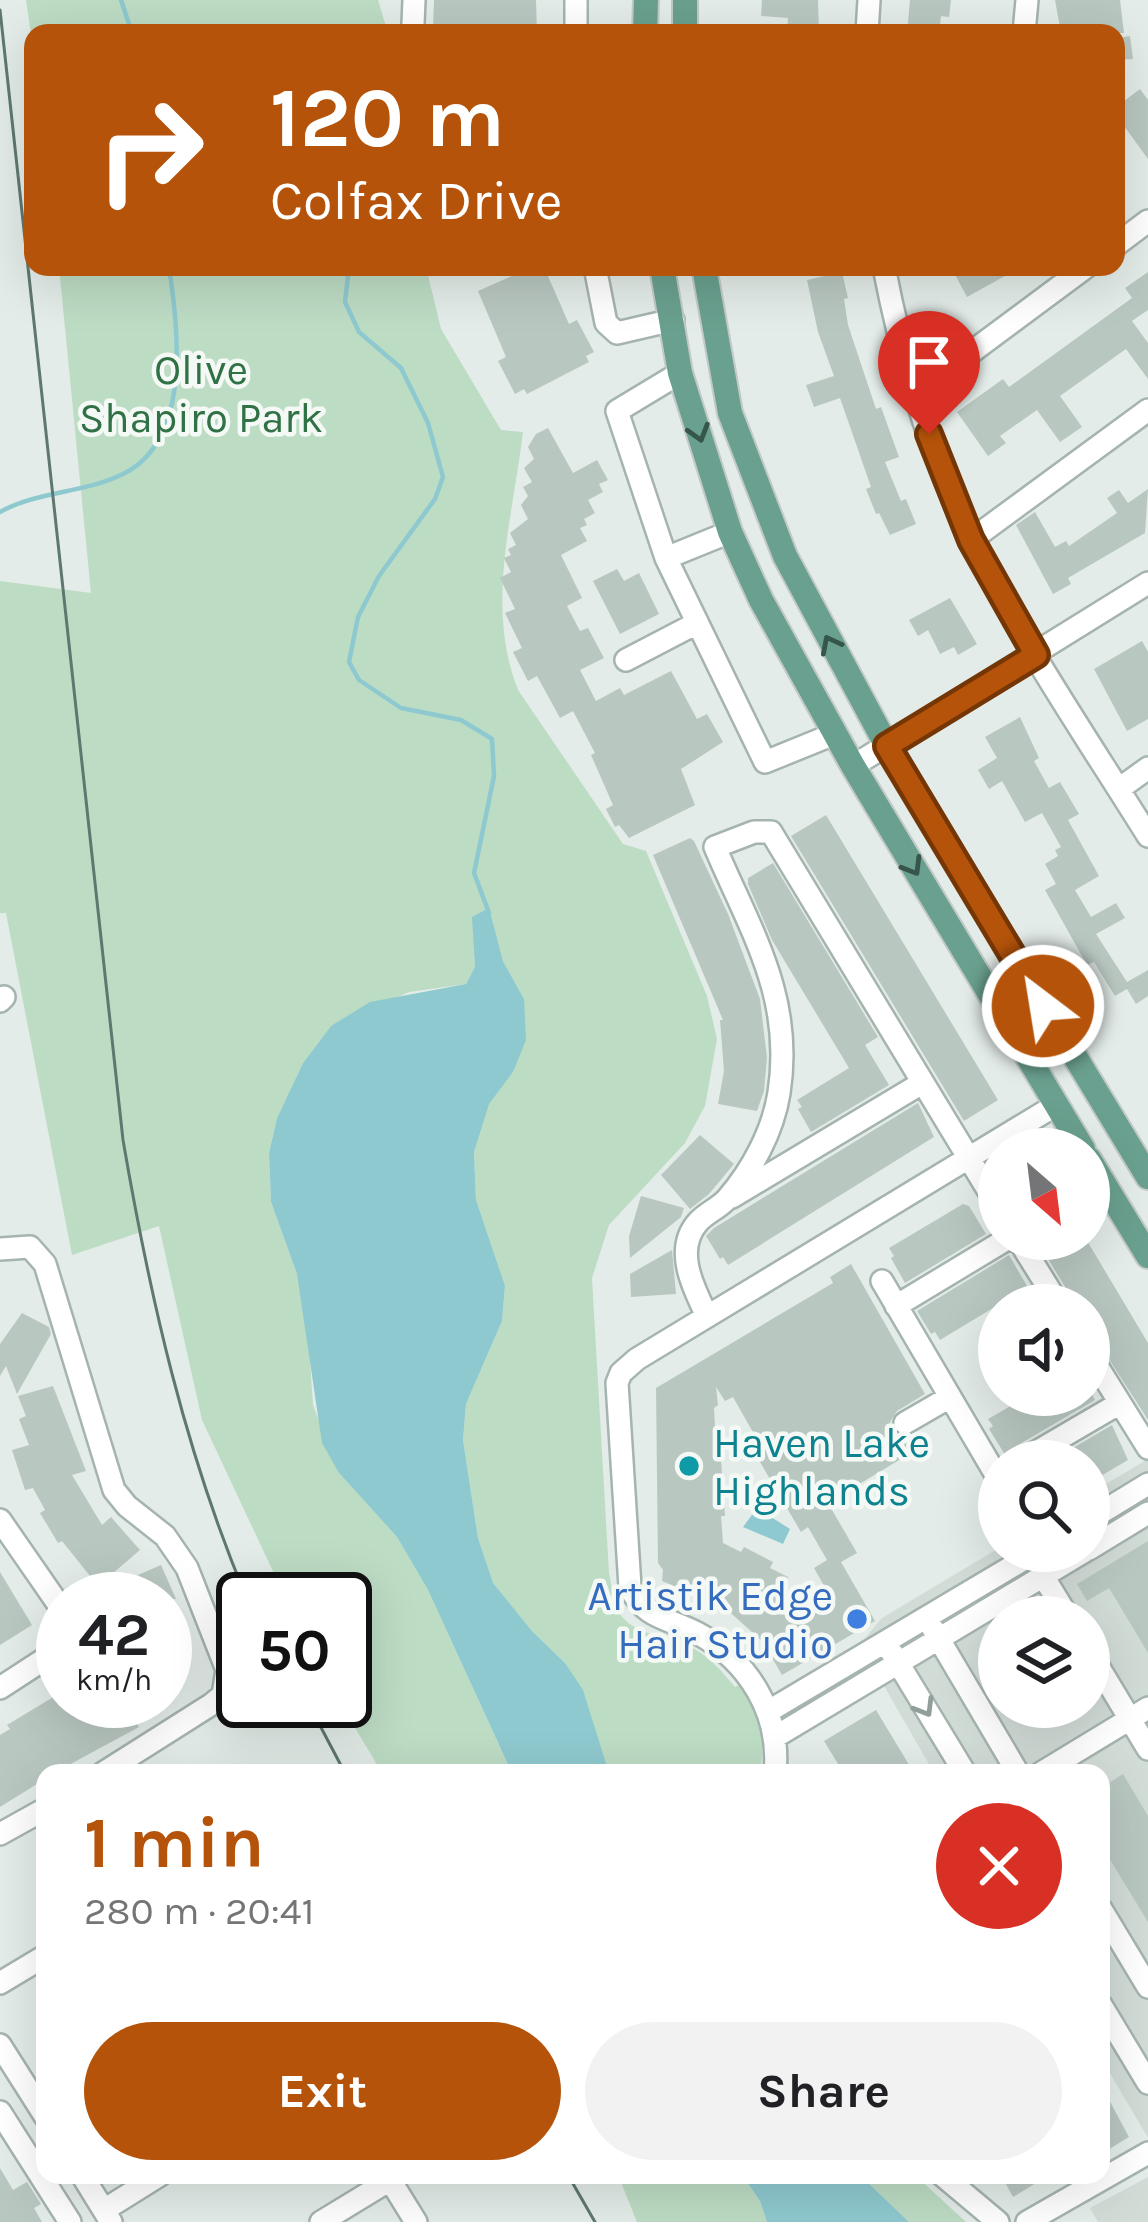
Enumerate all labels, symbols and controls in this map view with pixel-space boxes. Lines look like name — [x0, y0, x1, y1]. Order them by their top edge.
text: 120 m — [270, 69, 505, 167]
icon: right — [72, 72, 228, 228]
text: Colfax Drive — [270, 169, 563, 233]
pin — [878, 311, 980, 434]
icon: arrive — [896, 329, 962, 395]
park label: Olive Shapiro Park — [79, 345, 323, 443]
one-way arrow — [685, 422, 710, 443]
one-way arrow — [822, 634, 845, 656]
one-way arrow — [899, 854, 922, 876]
position arrow — [980, 943, 1106, 1069]
north arrow — [978, 1128, 1110, 1260]
map controls — [978, 1128, 1110, 1728]
button: sound — [978, 1284, 1110, 1416]
place label: Haven Lake Highlands — [713, 1418, 930, 1516]
button: search — [978, 1440, 1110, 1572]
marker: Haven Lake Highlands — [676, 1453, 702, 1479]
place label: Artistik Edge Hair Studio — [588, 1571, 833, 1669]
speed limit sign: 50 — [216, 1572, 372, 1728]
button: layers — [978, 1596, 1110, 1728]
text: 42 — [78, 1600, 150, 1670]
marker: Artistik Edge Hair Studio — [844, 1606, 870, 1632]
text: km/h — [76, 1662, 152, 1698]
one-way arrow — [911, 1695, 933, 1717]
text: 1 min — [84, 1801, 265, 1885]
button: close — [936, 1803, 1062, 1929]
text: 280 m · 20:41 — [84, 1888, 314, 1934]
button: Exit — [84, 2022, 561, 2160]
button: Share — [585, 2022, 1062, 2160]

